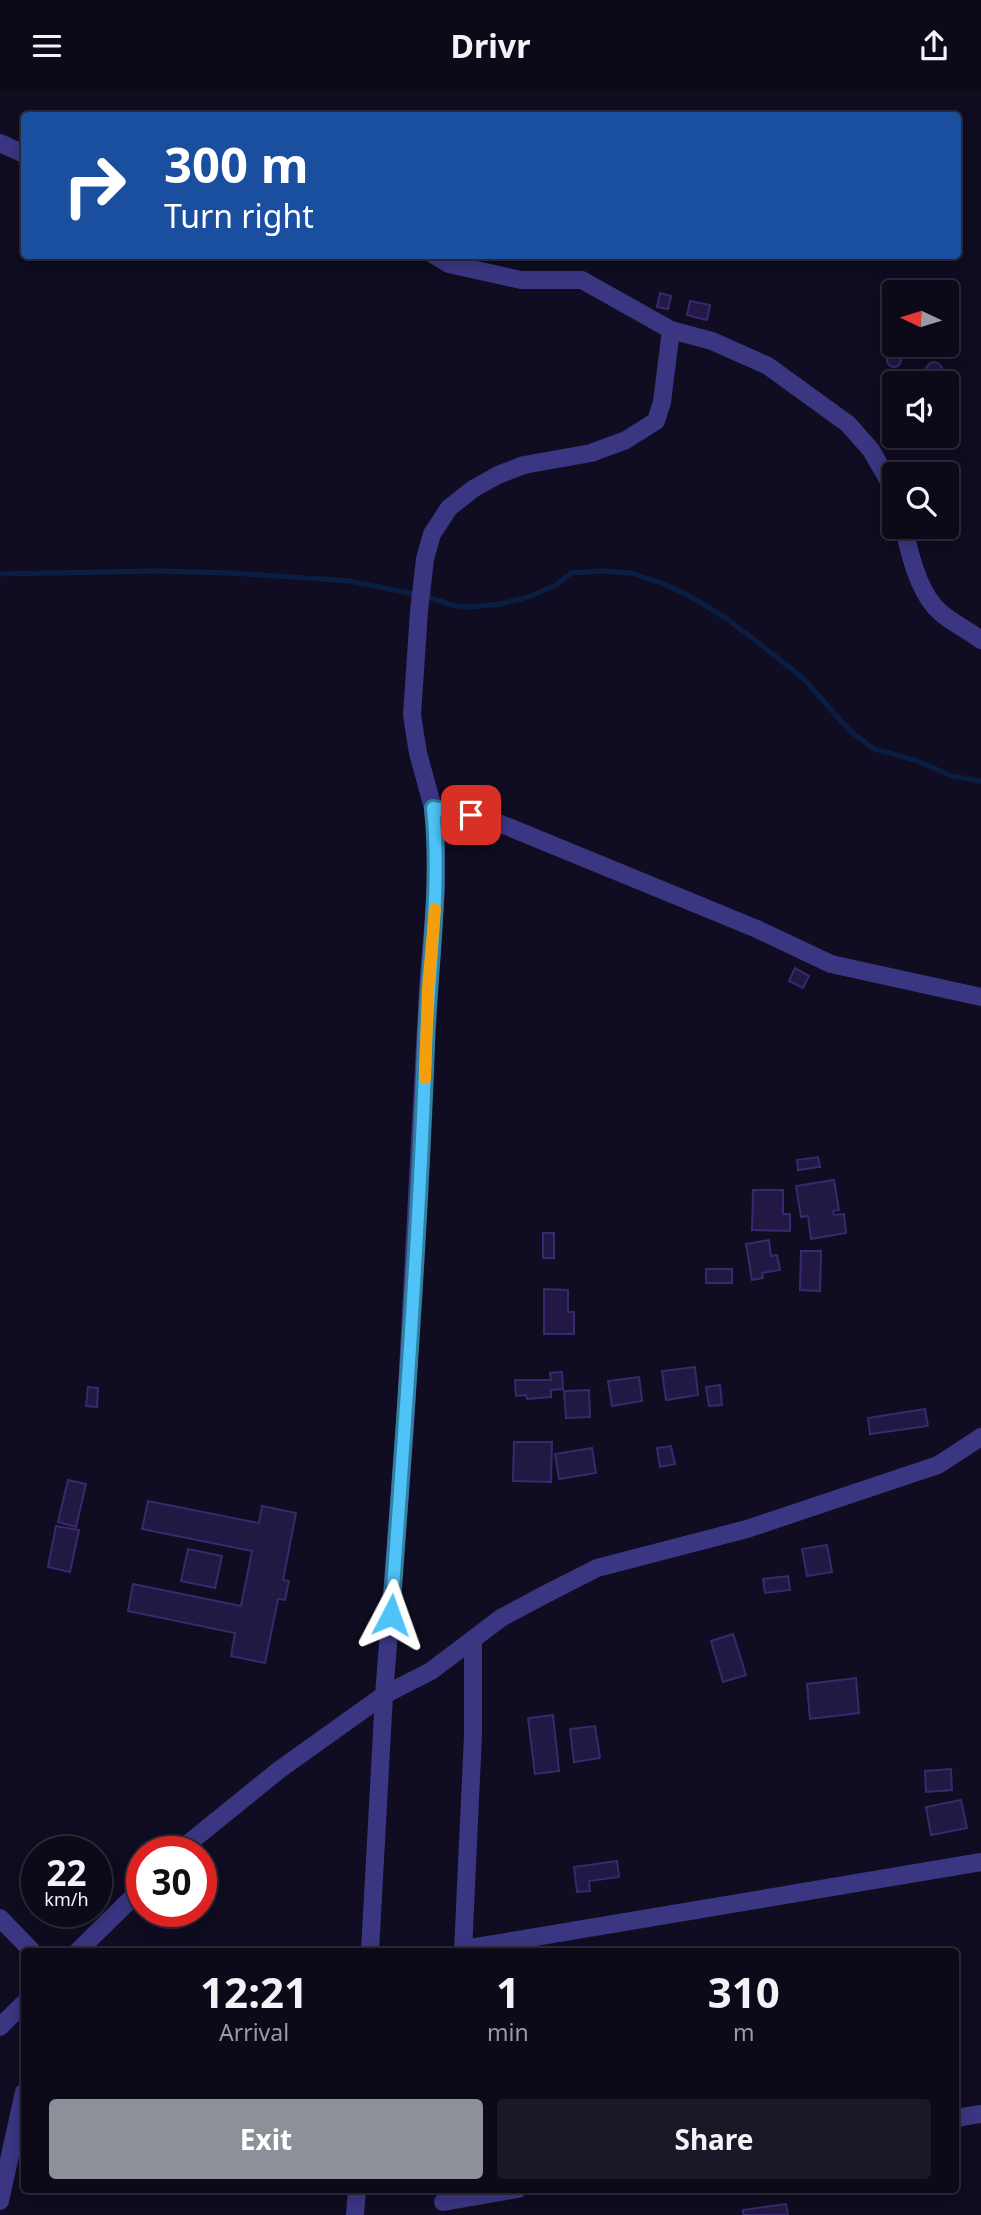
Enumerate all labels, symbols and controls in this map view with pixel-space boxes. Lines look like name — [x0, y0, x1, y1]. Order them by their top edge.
text: Drivr — [451, 24, 530, 67]
icon: menu — [28, 27, 66, 65]
icon: share — [915, 27, 953, 65]
text: 300 m — [164, 131, 309, 197]
icon: right — [49, 140, 140, 231]
text: Turn right — [164, 194, 314, 237]
north arrow — [882, 280, 959, 357]
map controls — [882, 280, 959, 539]
button: sound — [882, 371, 959, 448]
button: search — [882, 462, 959, 539]
pin — [441, 785, 501, 845]
icon: arrive — [452, 796, 490, 834]
position arrow — [354, 1578, 428, 1652]
speed limit sign: 30 — [126, 1836, 217, 1927]
text: 22 — [46, 1849, 87, 1896]
text: km/h — [44, 1887, 89, 1911]
text: 12:21 — [200, 1963, 308, 2020]
text: 1 — [496, 1963, 520, 2020]
text: 310 — [708, 1963, 780, 2020]
text: Arrival — [219, 2016, 289, 2048]
text: min — [487, 2016, 529, 2048]
text: m — [733, 2016, 755, 2048]
button: Exit — [49, 2099, 483, 2179]
button: Share — [497, 2099, 931, 2179]

